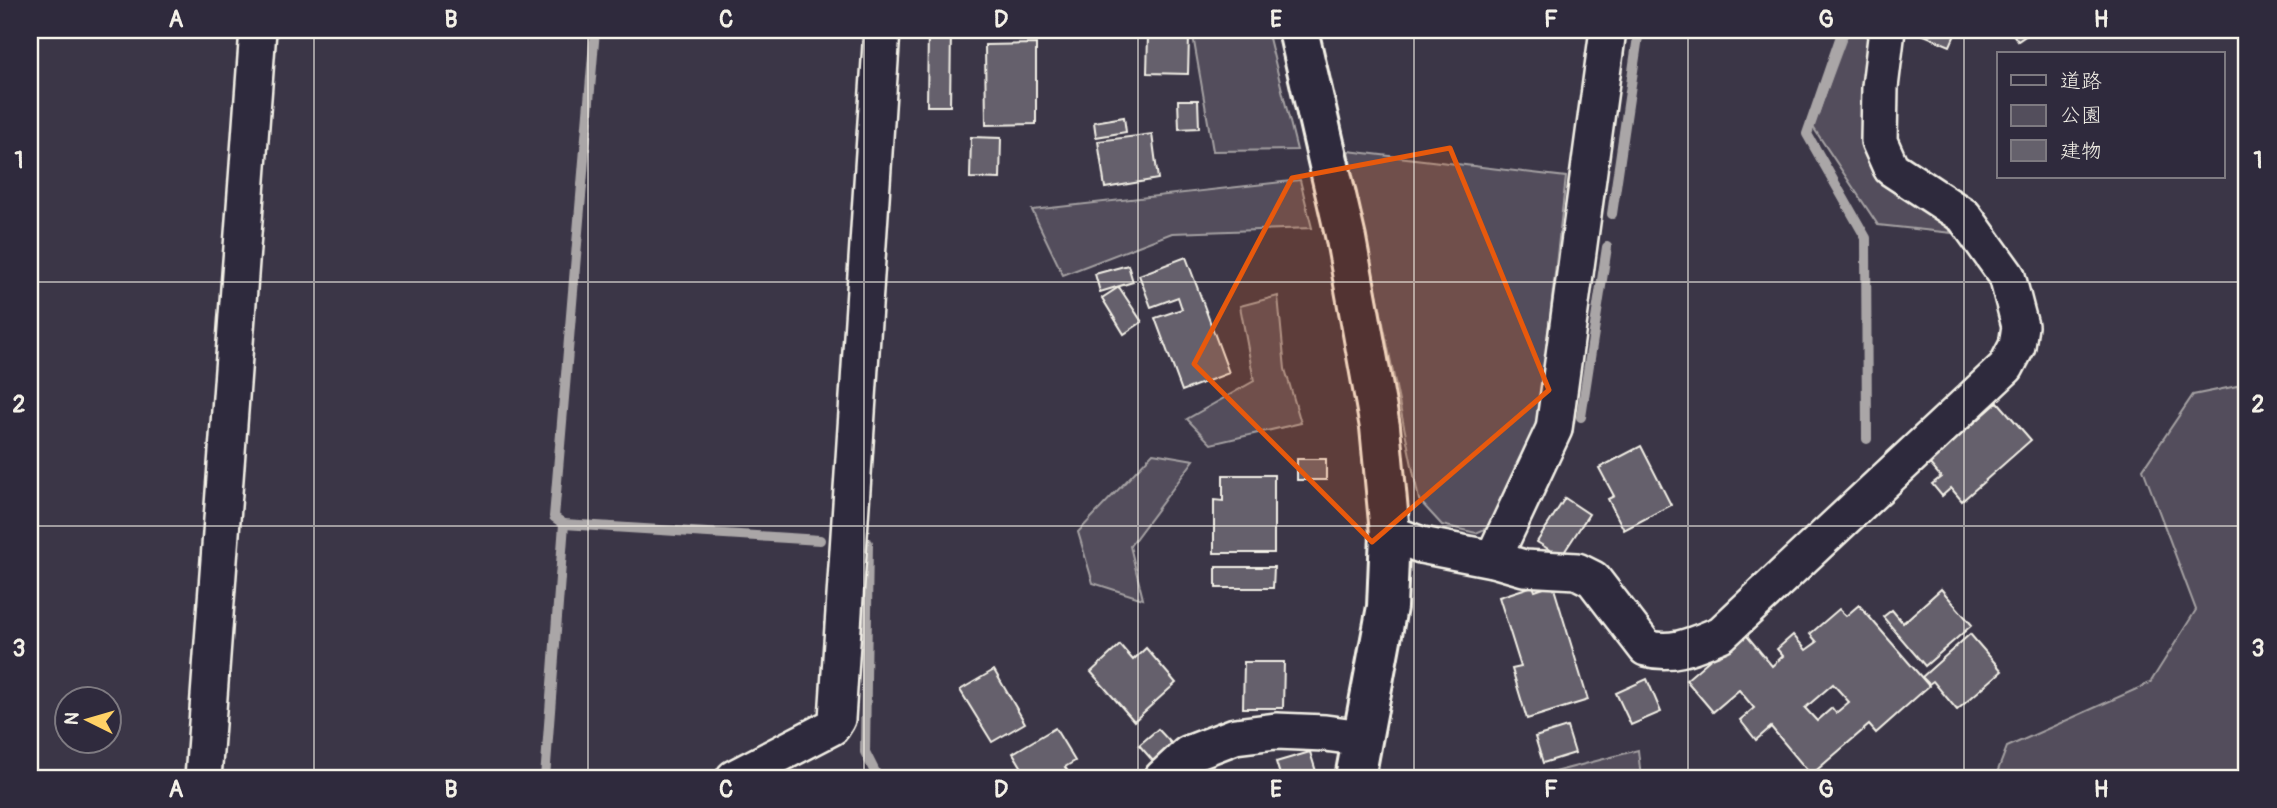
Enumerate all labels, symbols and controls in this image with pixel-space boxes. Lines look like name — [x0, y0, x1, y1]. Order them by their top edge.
text: A — [169, 5, 184, 34]
text: B — [444, 5, 458, 34]
text: C — [719, 5, 733, 34]
text: D — [994, 5, 1008, 34]
text: E — [1270, 5, 1282, 34]
text: F — [1544, 5, 1558, 34]
text: G — [1818, 5, 1834, 34]
text: H — [2094, 5, 2108, 34]
legend — [1997, 52, 2224, 178]
text: 道路 — [2060, 68, 2102, 95]
text: 公園 — [2060, 102, 2102, 129]
text: 建物 — [2060, 138, 2102, 165]
text: 1 — [15, 146, 24, 175]
text: 1 — [2254, 146, 2263, 175]
text: 2 — [13, 390, 26, 419]
text: 2 — [2252, 390, 2265, 419]
text: 3 — [13, 634, 25, 663]
text: 3 — [2252, 634, 2264, 663]
north arrow — [52, 686, 122, 756]
text: N — [60, 711, 85, 726]
text: A — [169, 775, 184, 804]
text: B — [444, 775, 458, 804]
text: C — [719, 775, 733, 804]
text: D — [994, 775, 1008, 804]
text: E — [1270, 775, 1282, 804]
text: F — [1544, 775, 1558, 804]
text: G — [1818, 775, 1834, 804]
text: H — [2094, 775, 2108, 804]

